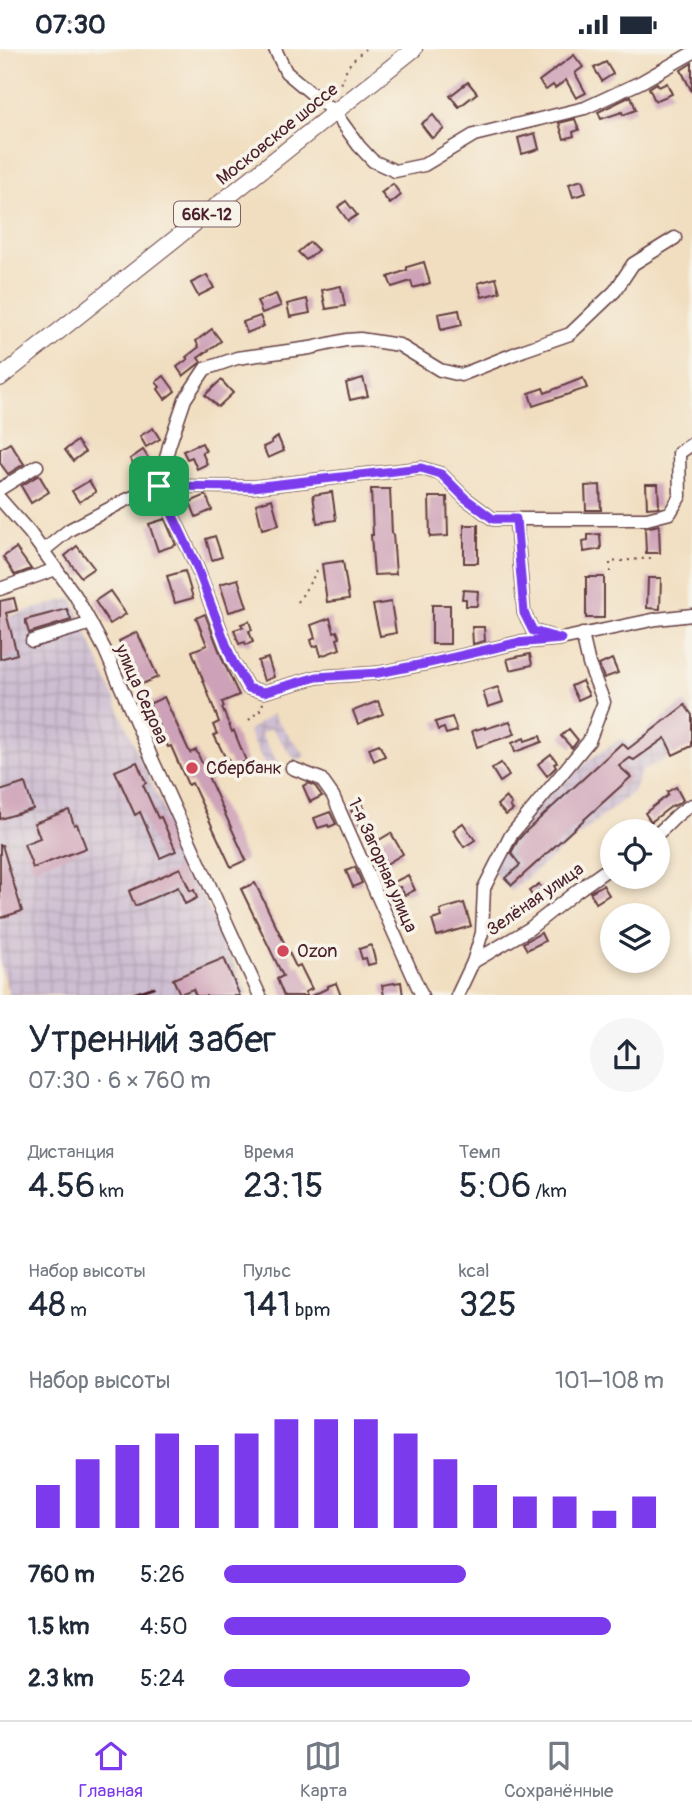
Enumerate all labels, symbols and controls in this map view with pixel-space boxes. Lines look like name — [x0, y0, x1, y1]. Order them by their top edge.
text: 07:30 — [35, 9, 106, 41]
street label: Московское шоссе — [212, 78, 343, 191]
road number: 66К-12 — [174, 202, 240, 227]
pin — [129, 456, 189, 516]
icon: arrive — [140, 467, 178, 505]
street label: улица Седова — [109, 640, 174, 747]
place label: Сбербанк — [206, 757, 282, 780]
marker: Сбербанк — [184, 760, 200, 776]
street label: 1-я Загорная улица — [343, 794, 423, 936]
map controls — [600, 819, 670, 973]
button: locate — [600, 819, 670, 889]
street label: Зелёная улица — [482, 857, 588, 941]
button: layers — [600, 903, 670, 973]
place label: Ozon — [297, 940, 337, 963]
marker: Ozon — [275, 943, 291, 959]
text: Утренний забег — [28, 1016, 276, 1064]
button: share — [590, 1018, 664, 1092]
text: 07:30 · 6 × 760 m — [28, 1066, 211, 1095]
text: Дистанция — [28, 1140, 114, 1164]
text: Время — [243, 1140, 294, 1164]
text: Темп — [459, 1140, 501, 1164]
text: 4.56 — [28, 1164, 95, 1208]
text: 23:15 — [243, 1164, 323, 1208]
text: 5:06 — [459, 1164, 531, 1208]
text: km — [95, 1179, 124, 1203]
text: /km — [531, 1179, 567, 1203]
text: Набор высоты — [28, 1259, 146, 1283]
text: Пульс — [243, 1259, 291, 1283]
text: kcal — [459, 1259, 490, 1283]
text: 48 — [28, 1283, 66, 1327]
text: 141 — [243, 1283, 291, 1327]
text: 325 — [459, 1283, 517, 1327]
text: m — [66, 1298, 87, 1322]
text: bpm — [291, 1298, 330, 1322]
text: Набор высоты — [28, 1366, 170, 1395]
text: 101–108 m — [555, 1366, 664, 1395]
text: 760 m — [28, 1560, 95, 1589]
text: 5:26 — [140, 1560, 185, 1589]
text: 1.5 km — [28, 1612, 90, 1641]
text: 4:50 — [140, 1612, 188, 1641]
text: 2.3 km — [28, 1664, 94, 1693]
text: 5:24 — [140, 1664, 185, 1693]
tab: Главная — [78, 1737, 143, 1803]
tab: Карта — [300, 1737, 347, 1803]
tab: Сохранённые — [504, 1737, 614, 1803]

